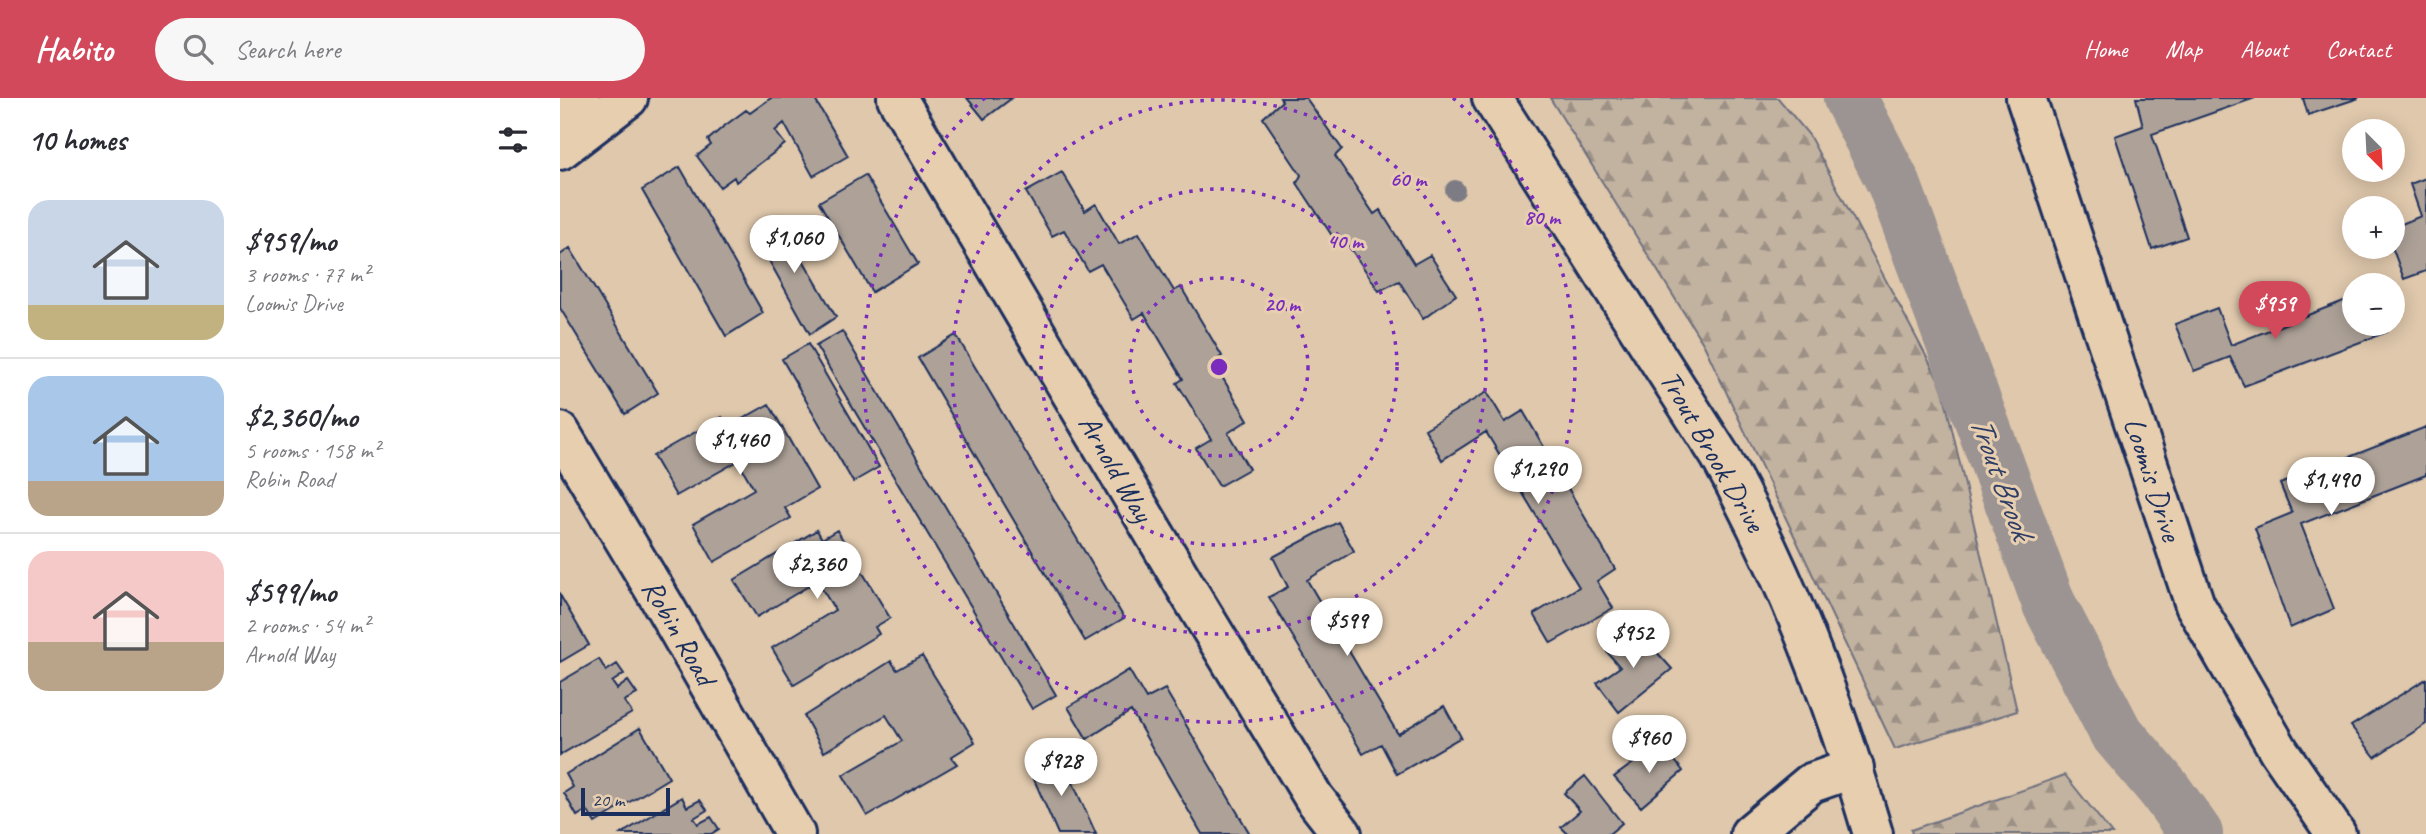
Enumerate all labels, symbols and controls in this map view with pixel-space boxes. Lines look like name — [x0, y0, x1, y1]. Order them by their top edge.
search box — [155, 18, 645, 81]
text: Habito — [35, 28, 113, 70]
icon: search — [179, 30, 217, 68]
text: Search here — [235, 33, 341, 66]
text: Home — [2084, 34, 2127, 64]
text: Map — [2165, 34, 2202, 64]
text: About — [2240, 34, 2288, 64]
text: Contact — [2326, 34, 2391, 64]
north arrow — [2342, 119, 2404, 182]
map controls — [2342, 119, 2405, 336]
text: 10 homes — [28, 121, 126, 159]
icon: filters — [494, 121, 532, 159]
text: 60 m — [1390, 166, 1428, 192]
button: + — [2342, 196, 2405, 259]
text: 80 m — [1524, 204, 1562, 230]
pin: $1,060 — [737, 216, 851, 275]
text: $959/mo — [245, 222, 336, 260]
text: $1,060 — [766, 223, 822, 252]
icon: home — [84, 228, 168, 312]
text: 40 m — [1327, 228, 1365, 254]
text: 3 rooms · 77 m² — [245, 260, 369, 289]
button: − — [2342, 273, 2405, 336]
pin: $959 — [2234, 282, 2316, 341]
text: Loomis Drive — [245, 289, 343, 318]
text: $959 — [2255, 289, 2295, 318]
text: 20 m — [1264, 291, 1302, 317]
centre of rings — [1207, 355, 1231, 379]
street label: Trout Brook Drive — [1652, 364, 1776, 540]
text: $2,360/mo — [245, 398, 358, 436]
icon: home — [84, 404, 168, 488]
street label: Arnold Way — [1070, 408, 1163, 530]
water label: Trout Brook — [1961, 410, 2044, 549]
street label: Loomis Drive — [2115, 412, 2191, 548]
pin: $1,460 — [683, 418, 797, 477]
text: $1,460 — [712, 425, 768, 454]
text: 5 rooms · 158 m² — [245, 436, 380, 465]
pin: $1,290 — [1481, 446, 1595, 506]
text: $1,290 — [1510, 454, 1566, 483]
pin: $1,490 — [2274, 458, 2388, 517]
text: Robin Road — [245, 465, 334, 494]
text: $1,490 — [2303, 465, 2359, 494]
pin: $2,360 — [760, 542, 874, 601]
text: $2,360 — [789, 549, 845, 578]
street label: Robin Road — [633, 572, 727, 695]
text: $599/mo — [245, 573, 336, 611]
icon: home — [84, 579, 168, 663]
pin: $599 — [1306, 598, 1388, 658]
text: $599 — [1327, 606, 1367, 635]
pin: $952 — [1592, 610, 1674, 670]
text: 2 rooms · 54 m² — [245, 611, 369, 640]
text: $952 — [1613, 618, 1653, 647]
text: Arnold Way — [245, 640, 335, 669]
pin: $960 — [1608, 716, 1690, 775]
text: $960 — [1628, 723, 1670, 752]
pin: $928 — [1020, 738, 1102, 798]
text: $928 — [1040, 746, 1082, 775]
scale bar — [581, 785, 670, 817]
text: 20 m — [592, 788, 624, 812]

